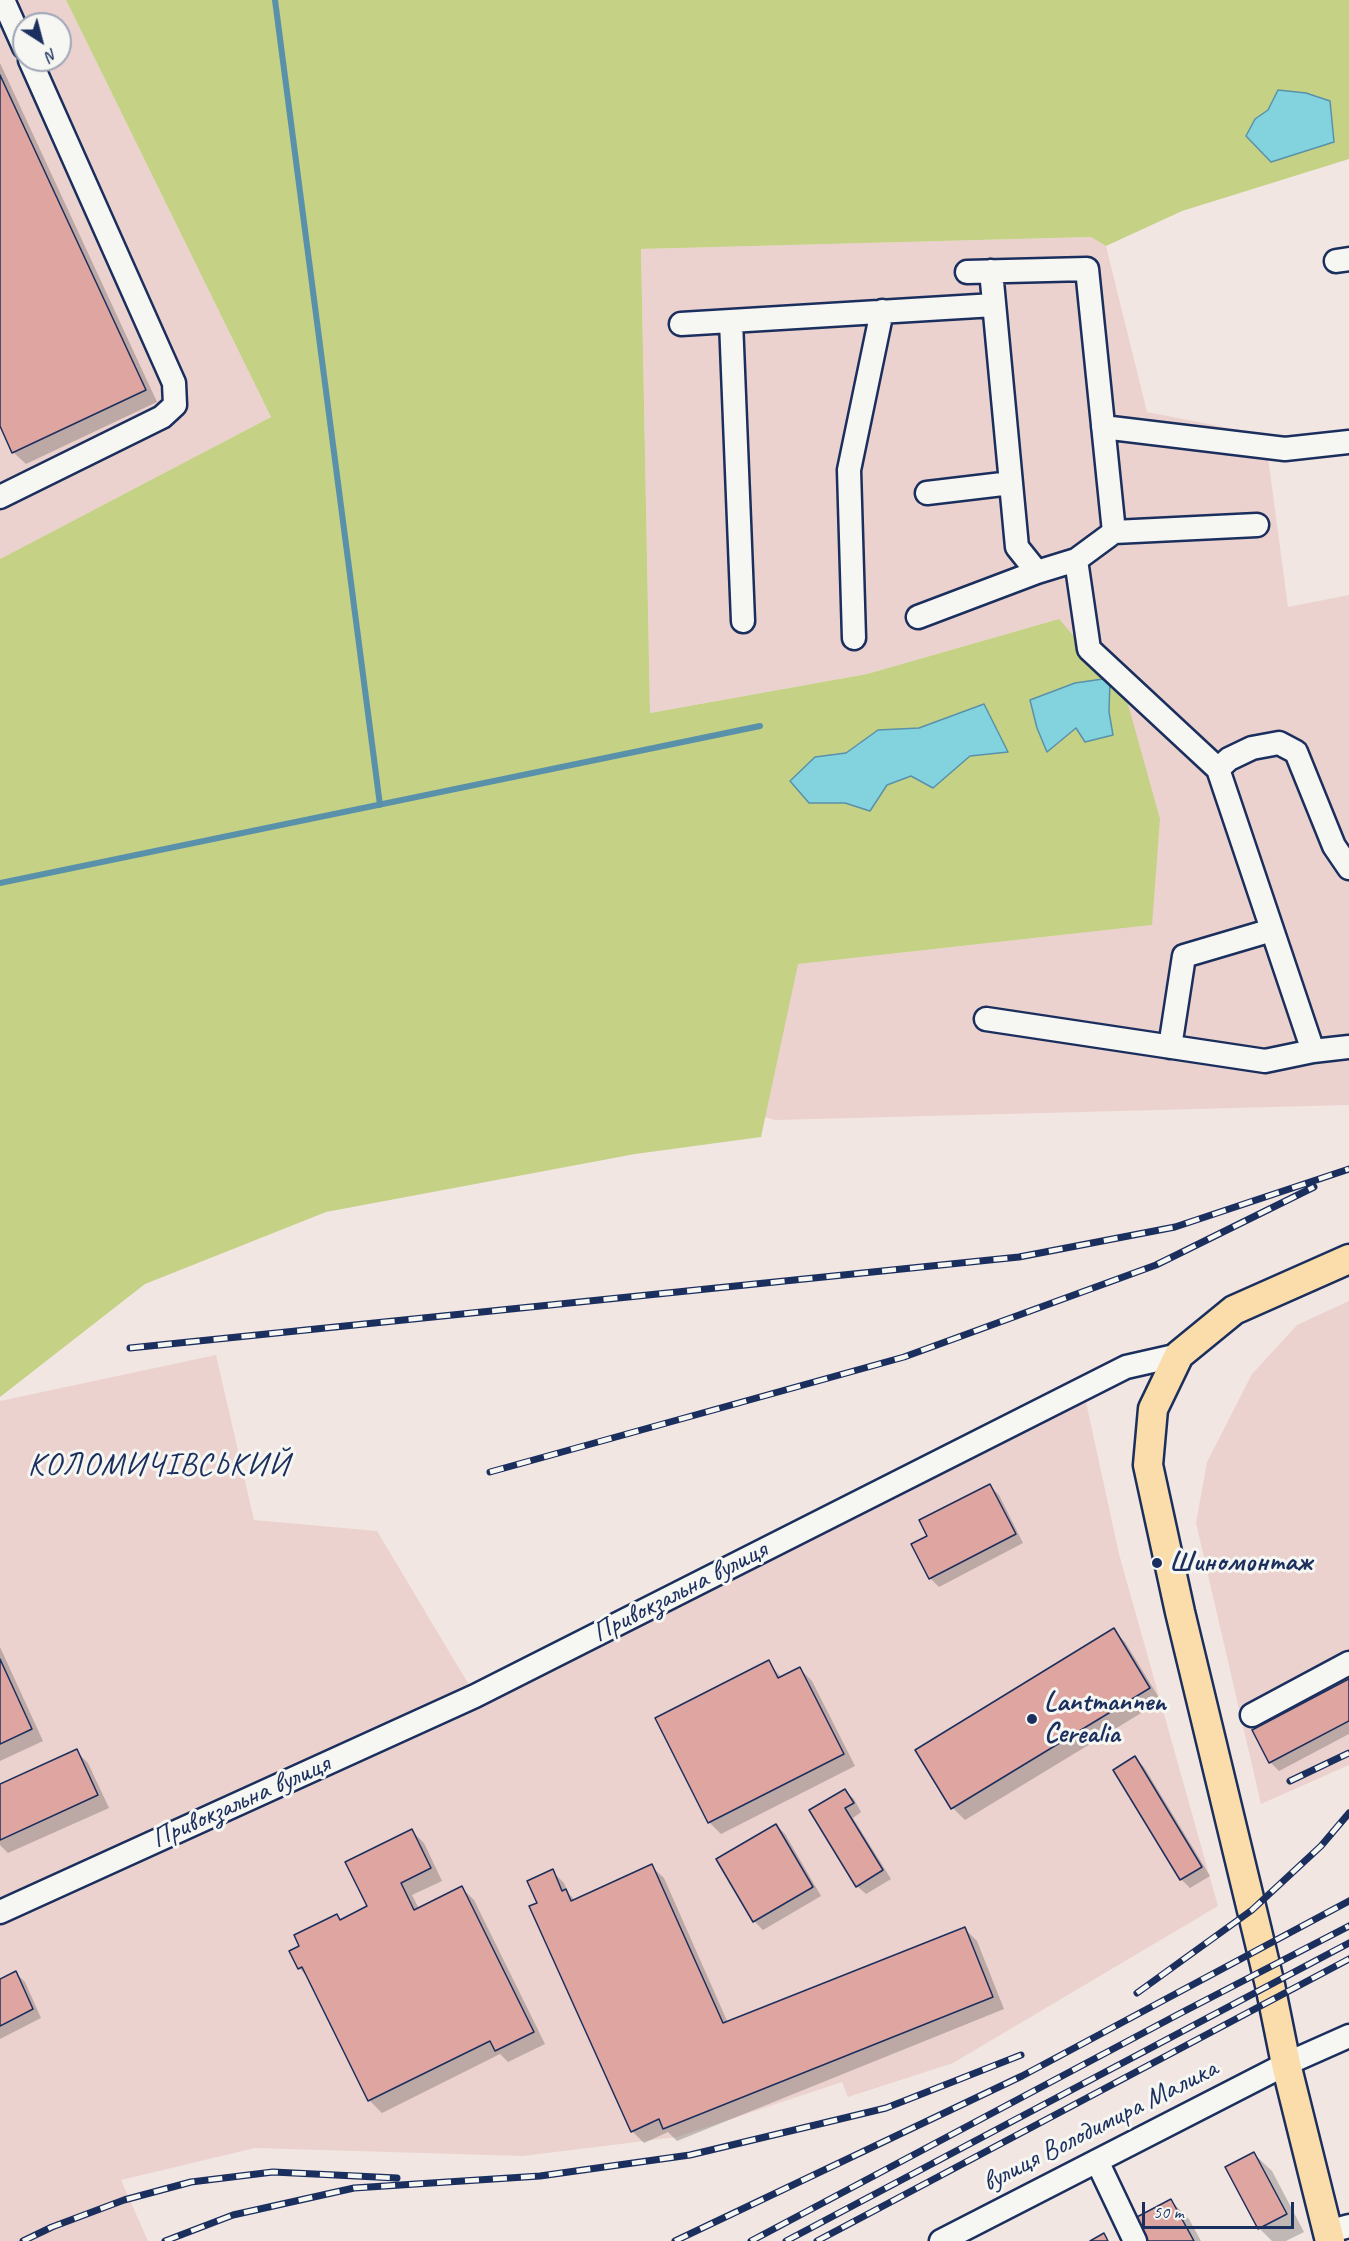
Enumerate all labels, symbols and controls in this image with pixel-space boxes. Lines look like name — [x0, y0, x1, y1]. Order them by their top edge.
north arrow — [12, 12, 72, 72]
text: N — [42, 44, 61, 66]
district label: КОЛОМИЧІВСЬКИЙ — [28, 1447, 290, 1485]
street label: Привокзальна вулиця — [587, 1534, 773, 1650]
place label: Шиномонтаж — [1169, 1546, 1312, 1580]
marker: Шиномонтаж — [1150, 1556, 1164, 1570]
place label: Lantmannen Cerealia — [1044, 1686, 1166, 1752]
marker: Lantmannen Cerealia — [1025, 1712, 1039, 1726]
street label: Привокзальна вулиця — [147, 1748, 335, 1856]
street label: вулиця Володимира Малика — [977, 2052, 1223, 2200]
scale bar — [1145, 2190, 1296, 2228]
text: 50 m — [1153, 2201, 1184, 2223]

